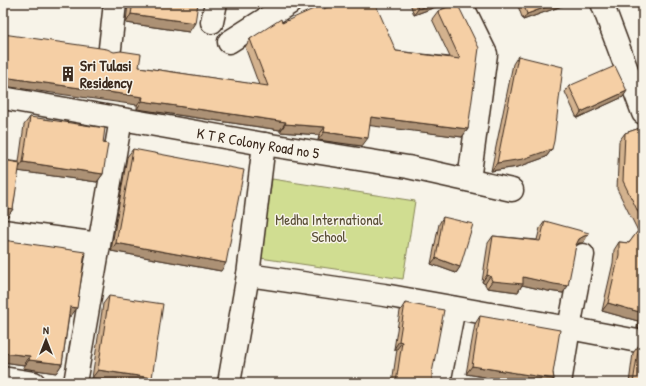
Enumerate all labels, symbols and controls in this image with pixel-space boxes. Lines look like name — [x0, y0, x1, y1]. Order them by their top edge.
place label: Sri Tulasi Residency — [80, 55, 133, 94]
building icon: Sri Tulasi Residency — [59, 65, 77, 83]
street label: K T R Colony Road no 5 — [195, 122, 321, 163]
park label: Medha International School — [275, 209, 383, 247]
north arrow — [26, 320, 66, 360]
text: N — [43, 323, 49, 337]

